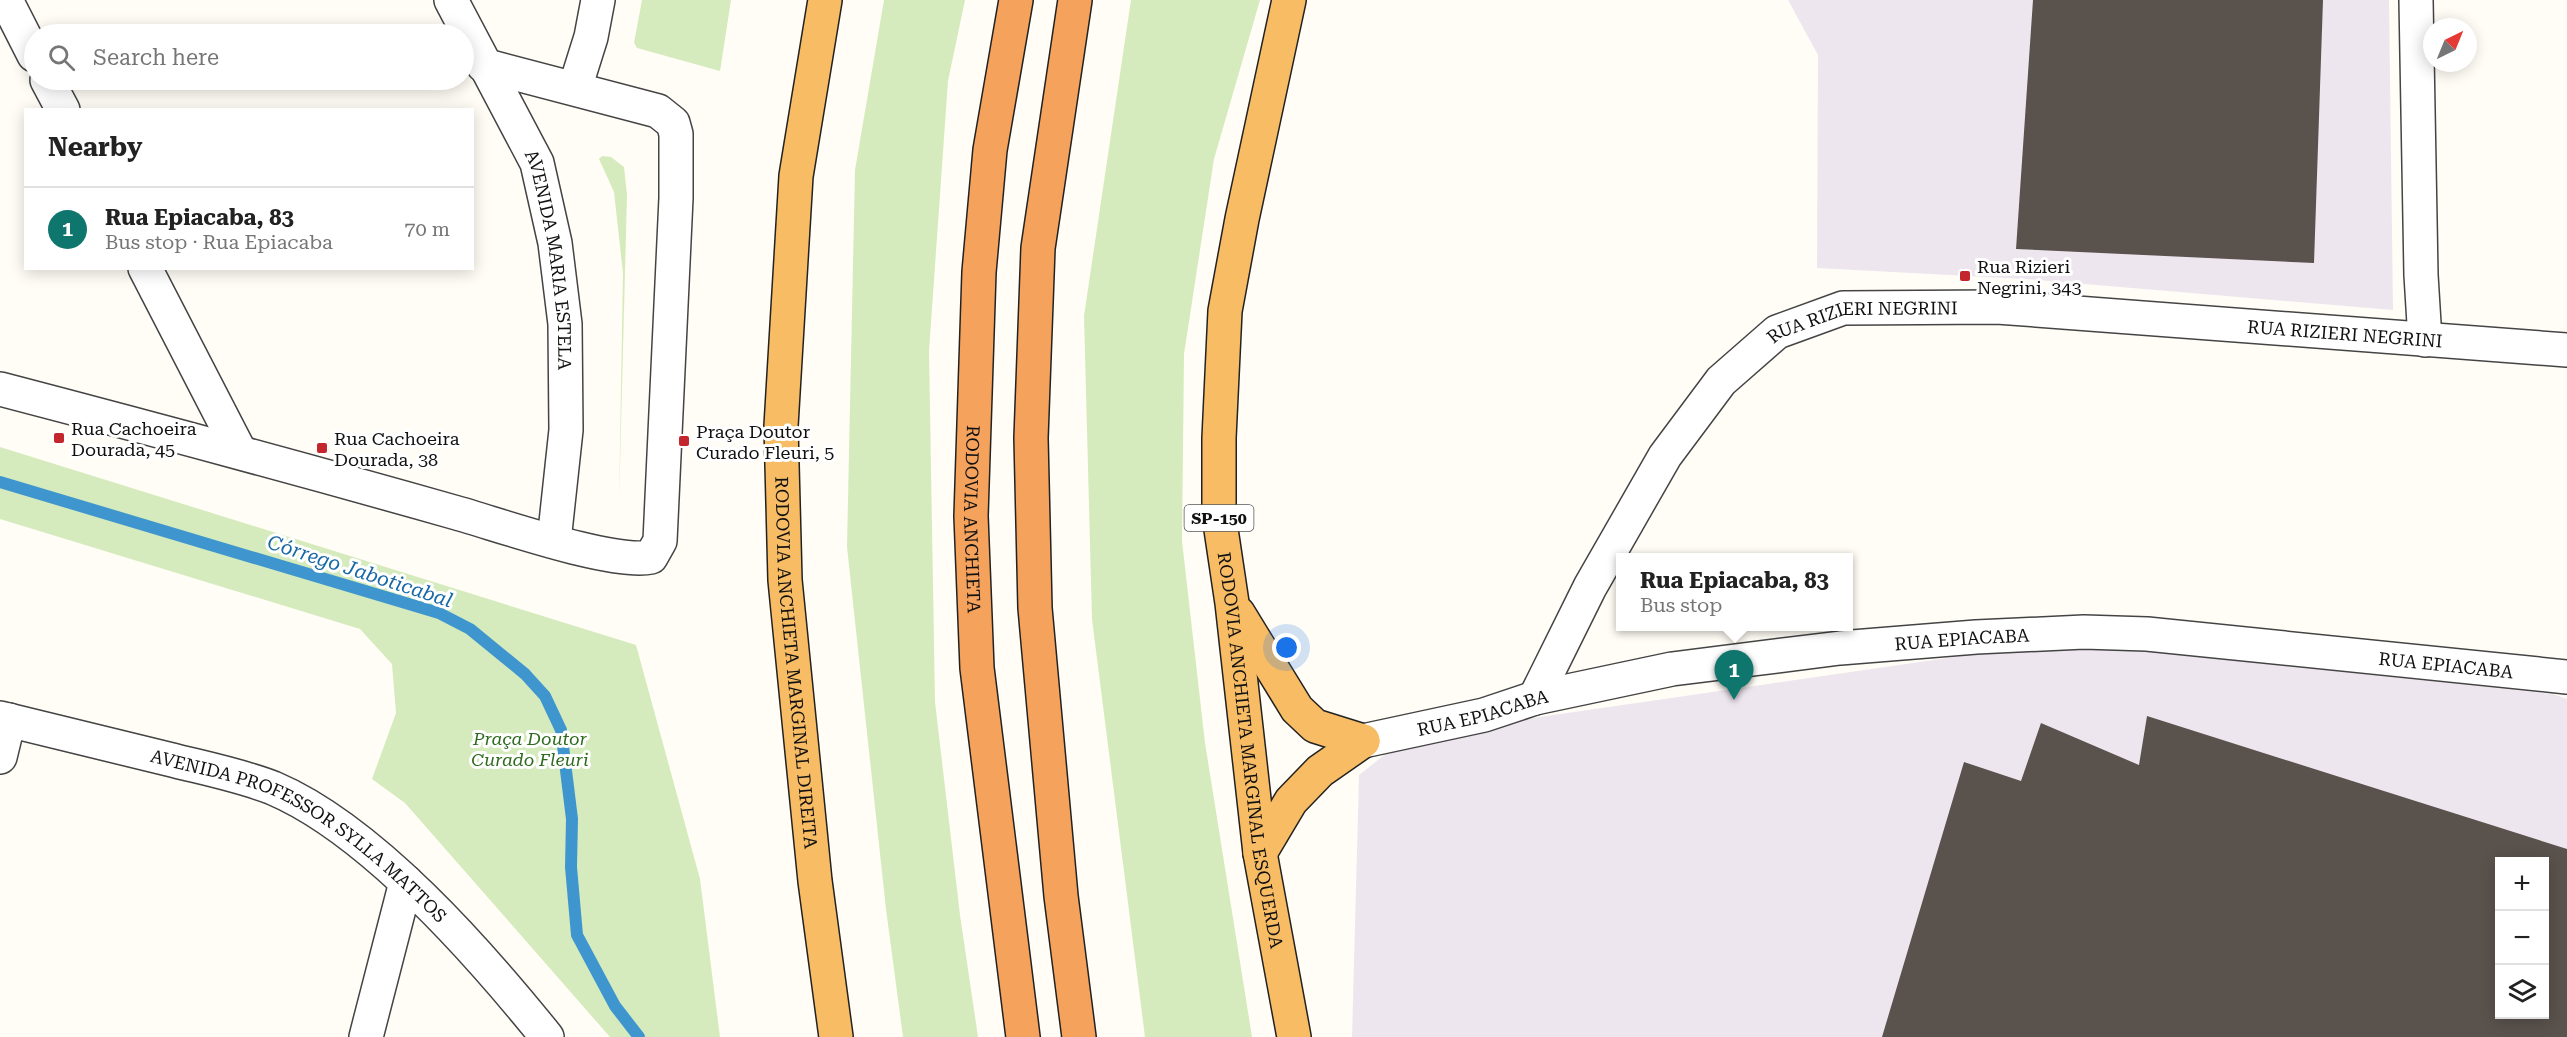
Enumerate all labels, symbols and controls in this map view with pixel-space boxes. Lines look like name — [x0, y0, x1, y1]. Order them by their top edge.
north arrow — [2423, 18, 2477, 72]
search box — [24, 24, 474, 90]
icon: search — [45, 41, 78, 74]
text: Search here — [93, 45, 219, 70]
text: Nearby — [48, 132, 142, 162]
street label: AVENIDA MARIA ESTELA — [521, 146, 576, 370]
text: Rua Epiacaba, 83 — [105, 205, 294, 230]
text: 1 — [62, 217, 73, 241]
text: 70 m — [404, 217, 450, 241]
text: Bus stop · Rua Epiacaba — [105, 230, 333, 254]
place label: Rua Rizieri Negrini, 343 — [1977, 256, 2082, 298]
marker: Rua Rizieri Negrini, 343 — [1958, 269, 1972, 283]
street label: RUA RIZIERI NEGRINI — [1762, 297, 1958, 347]
street label: RUA RIZIERI NEGRINI — [2247, 315, 2443, 351]
place label: Rua Cachoeira Dourada, 45 — [71, 418, 197, 460]
place label: Praça Doutor Curado Fleuri, 5 — [696, 421, 834, 463]
street label: RODOVIA ANCHIETA — [961, 425, 985, 614]
place label: Rua Cachoeira Dourada, 38 — [334, 428, 460, 470]
marker: Rua Cachoeira Dourada, 45 — [52, 431, 66, 445]
marker: Praça Doutor Curado Fleuri, 5 — [677, 434, 691, 448]
marker: Rua Cachoeira Dourada, 38 — [315, 441, 329, 455]
street label: RODOVIA ANCHIETA MARGINAL DIREITA — [772, 476, 822, 850]
road number: SP-150 — [1184, 505, 1254, 531]
water label: Córrego Jaboticabal — [264, 530, 456, 612]
street label: RODOVIA ANCHIETA MARGINAL ESQUERDA — [1214, 551, 1288, 950]
popup — [1616, 553, 1853, 631]
text: Rua Epiacaba, 83 — [1640, 568, 1829, 593]
text: Bus stop — [1640, 593, 1722, 617]
street label: RUA EPIACABA — [1894, 624, 2030, 654]
your location — [1272, 633, 1301, 662]
street label: RUA EPIACABA — [2378, 647, 2515, 682]
pin: 1 — [1714, 650, 1754, 700]
street label: RUA EPIACABA — [1415, 685, 1550, 740]
park label: Praça Doutor Curado Fleuri — [471, 728, 589, 770]
street label: AVENIDA PROFESSOR SYLLA MATTOS — [149, 745, 451, 926]
map controls — [2495, 857, 2549, 1019]
button: + — [2495, 857, 2549, 911]
button: − — [2495, 911, 2549, 965]
button: layers — [2495, 965, 2549, 1019]

